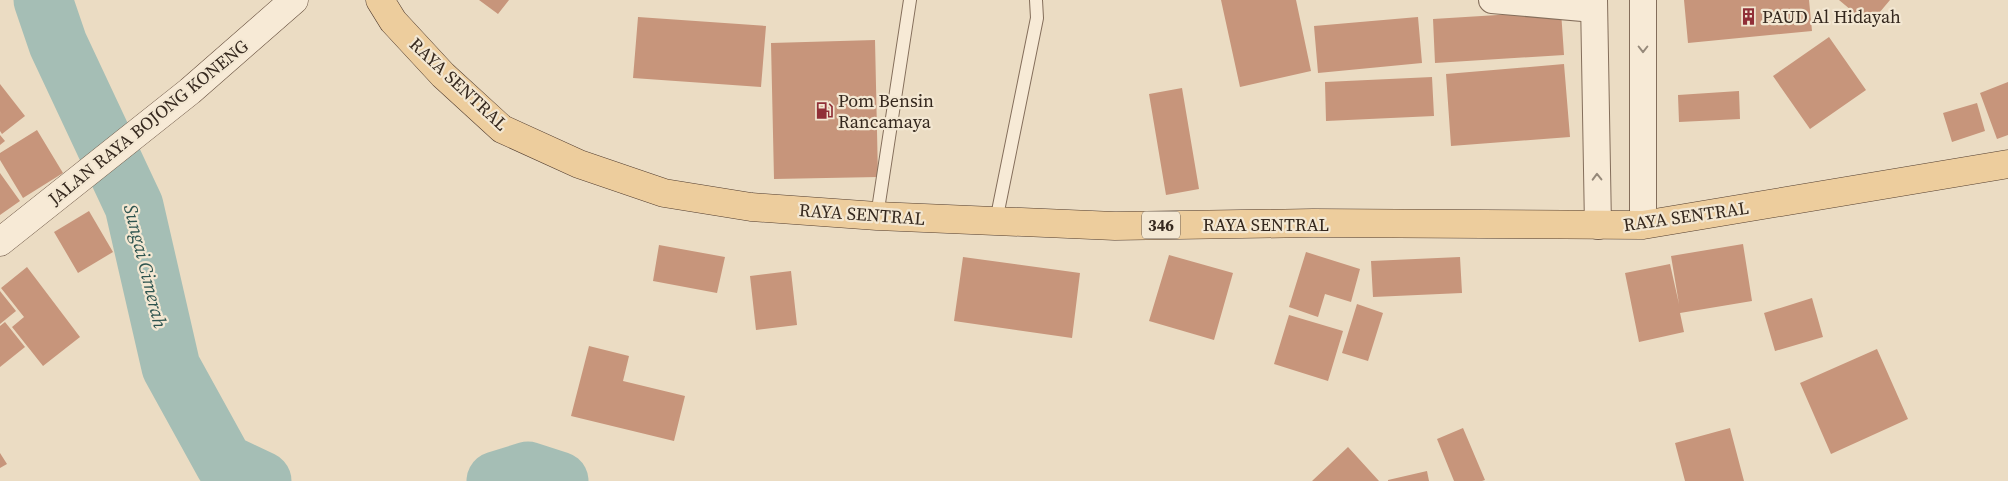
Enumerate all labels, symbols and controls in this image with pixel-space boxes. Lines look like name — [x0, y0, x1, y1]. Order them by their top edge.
place label: PAUD Al Hidayah — [1762, 4, 1901, 29]
building icon: PAUD Al Hidayah — [1738, 6, 1758, 26]
street label: RAYA SENTRAL — [404, 32, 514, 136]
street label: JALAN RAYA BOJONG KONENG — [42, 33, 253, 211]
one-way arrow — [1638, 46, 1648, 53]
place label: Pom Bensin Rancamaya — [838, 88, 934, 134]
fuel station icon: Pom Bensin Rancamaya — [814, 100, 834, 120]
one-way arrow — [1592, 173, 1602, 180]
street label: RAYA SENTRAL — [1622, 195, 1750, 237]
street label: RAYA SENTRAL — [798, 197, 926, 231]
water label: Sungai Cimerah — [118, 201, 174, 331]
road number: 346 — [1142, 212, 1180, 238]
street label: RAYA SENTRAL — [1203, 212, 1329, 237]

